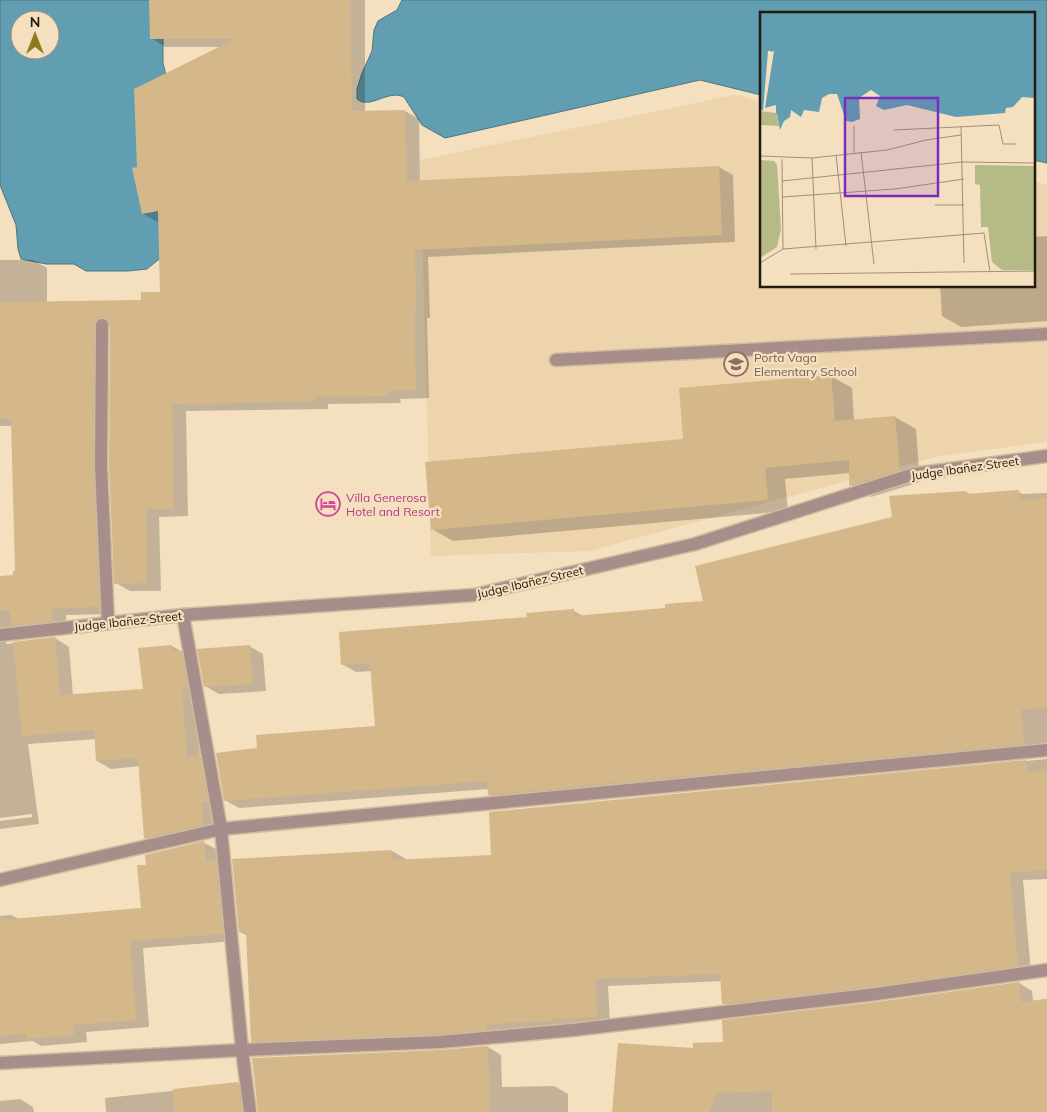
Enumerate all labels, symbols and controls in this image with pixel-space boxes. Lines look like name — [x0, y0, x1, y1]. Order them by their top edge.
north arrow — [10, 10, 60, 60]
inset map — [760, 12, 1034, 288]
text: N — [30, 13, 40, 31]
place label: Porta Vaga Elementary School — [754, 350, 857, 379]
school or university icon: Porta Vaga Elementary School — [723, 351, 749, 377]
street label: Judge Ibañez Street — [910, 453, 1020, 483]
place label: Villa Generosa Hotel and Resort — [346, 490, 440, 519]
hotel icon: Villa Generosa Hotel and Resort — [315, 491, 341, 517]
street label: Judge Ibañez Street — [475, 562, 585, 602]
street label: Judge Ibañez Street — [73, 608, 183, 634]

